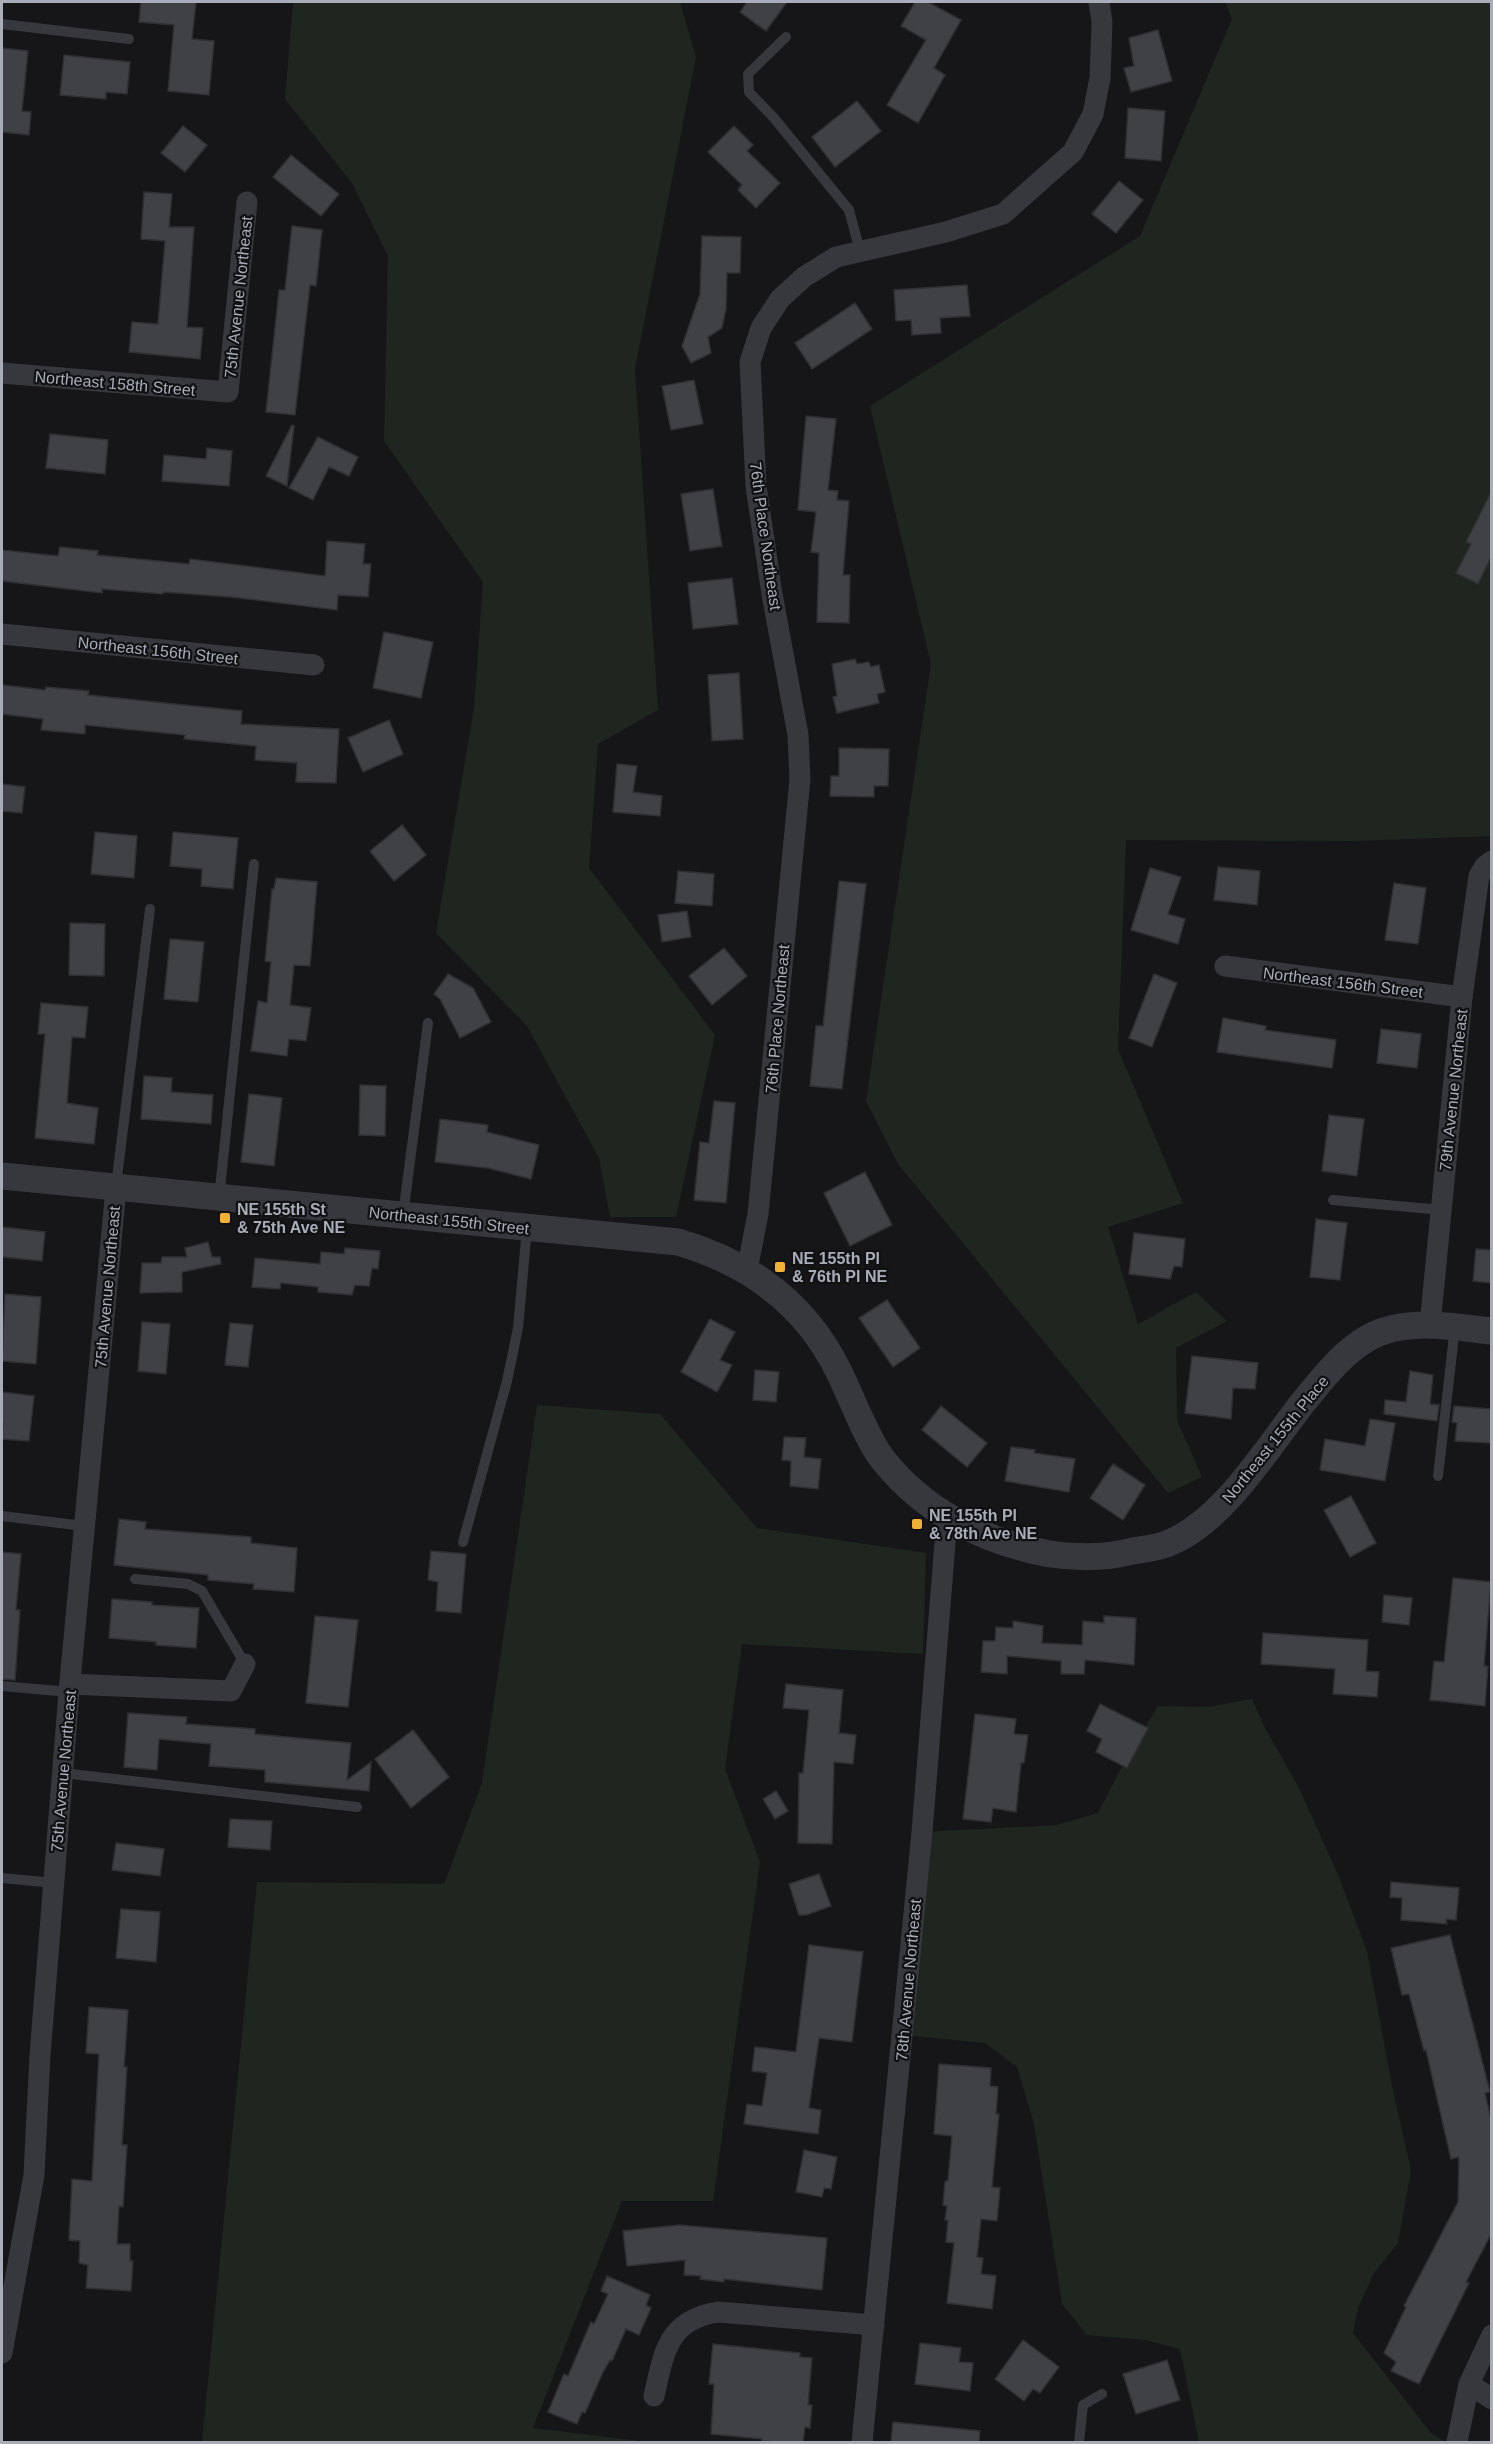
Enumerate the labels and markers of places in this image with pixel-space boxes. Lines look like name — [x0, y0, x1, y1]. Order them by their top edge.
place label: NE 155th St & 75th Ave NE — [237, 1201, 346, 1236]
marker: NE 155th St & 75th Ave NE — [218, 1211, 232, 1225]
place label: NE 155th Pl & 76th Pl NE — [792, 1250, 887, 1285]
marker: NE 155th Pl & 76th Pl NE — [773, 1260, 787, 1274]
place label: NE 155th Pl & 78th Ave NE — [929, 1507, 1038, 1542]
marker: NE 155th Pl & 78th Ave NE — [910, 1517, 924, 1531]

